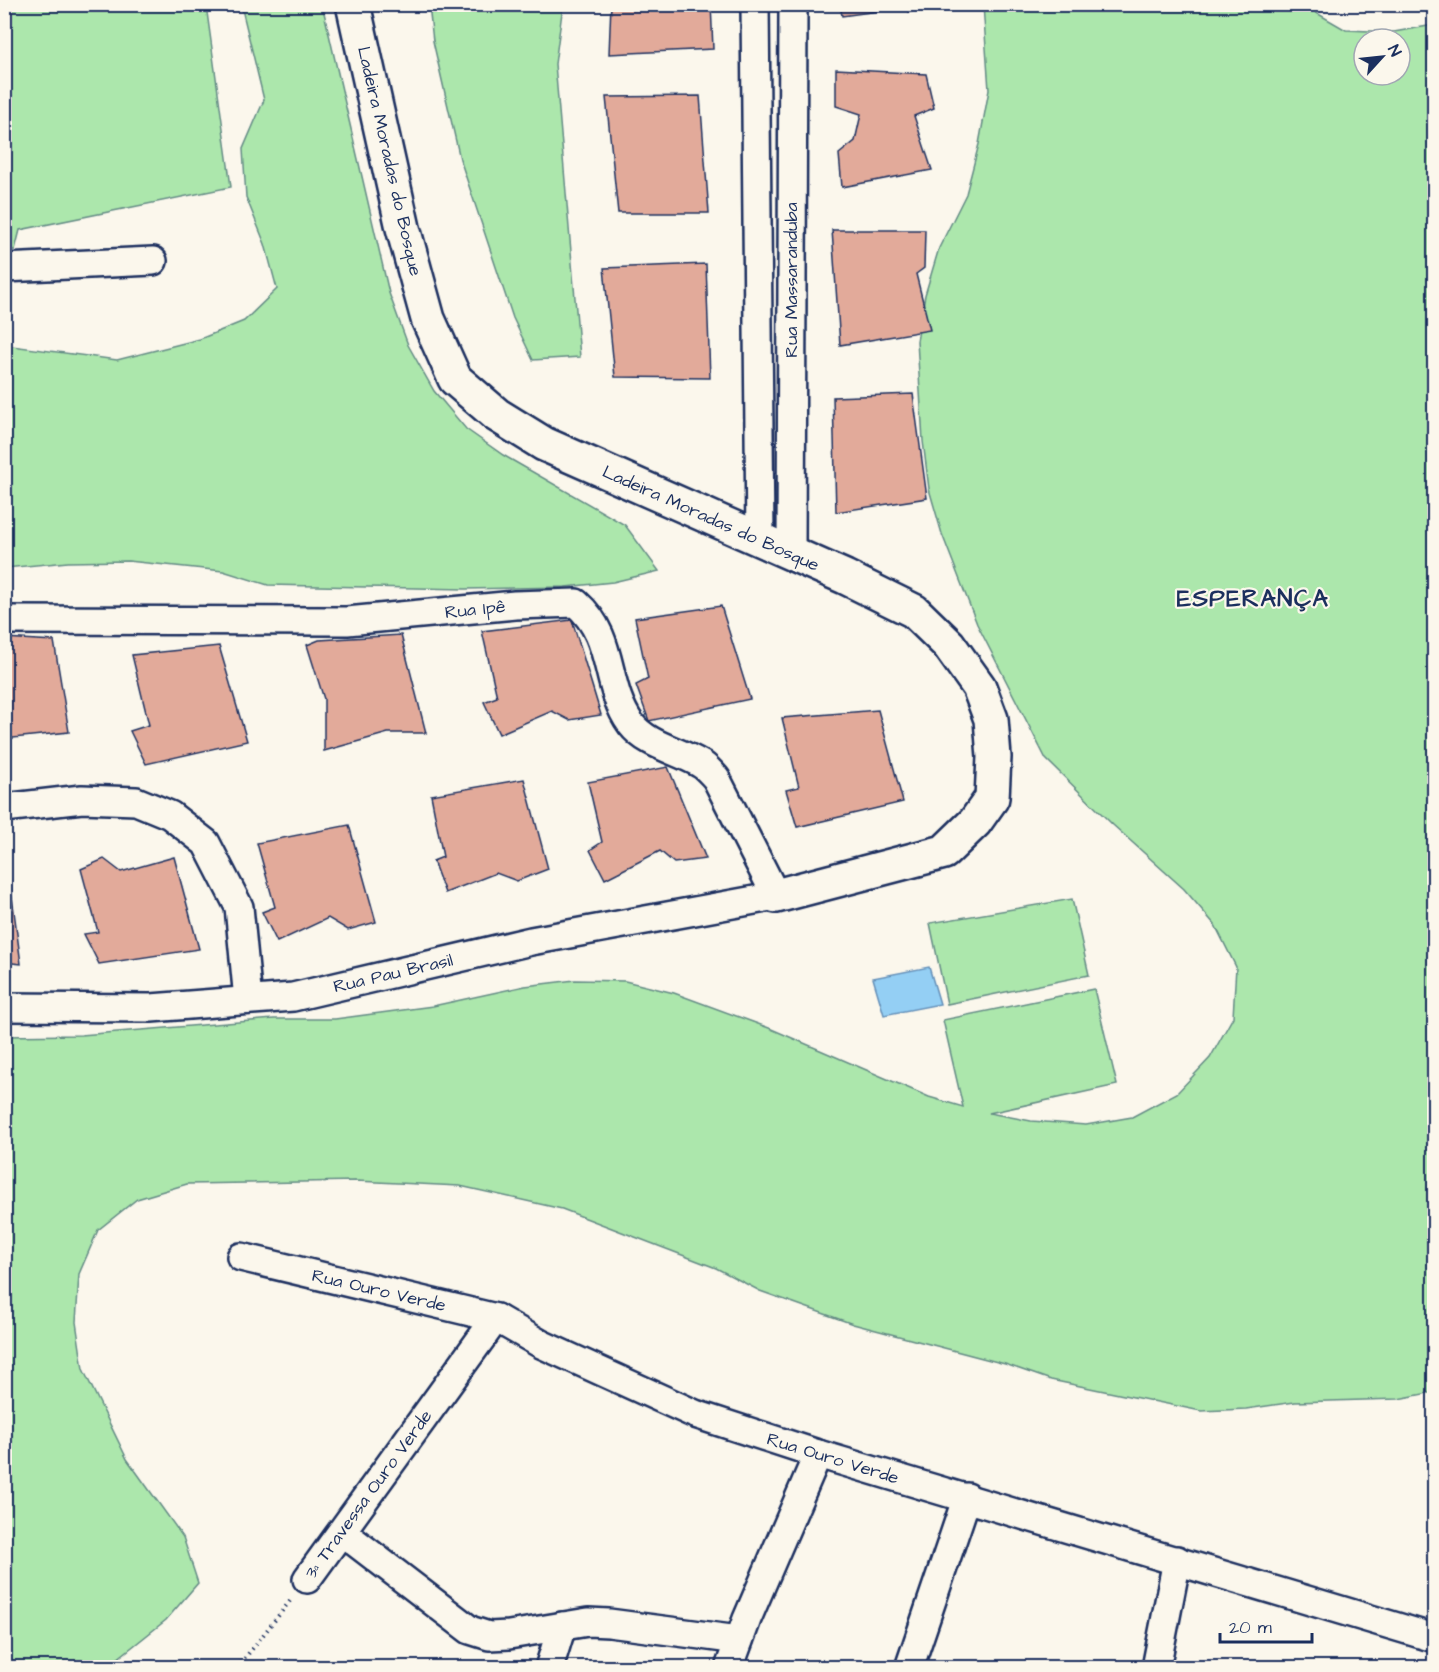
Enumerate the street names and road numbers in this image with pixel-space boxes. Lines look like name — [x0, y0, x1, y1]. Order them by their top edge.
street label: Ladeira Moradas do Bosque — [351, 44, 428, 279]
street label: Rua Massaranduba — [779, 202, 804, 358]
street label: Ladeira Moradas do Bosque — [598, 459, 823, 578]
street label: Rua Ipê — [443, 594, 507, 625]
street label: Rua Pau Brasil — [331, 948, 455, 999]
street label: Rua Ouro Verde — [309, 1263, 449, 1318]
street label: 3ª Travessa Ouro Verde — [299, 1405, 438, 1584]
street label: Rua Ouro Verde — [764, 1427, 902, 1490]

